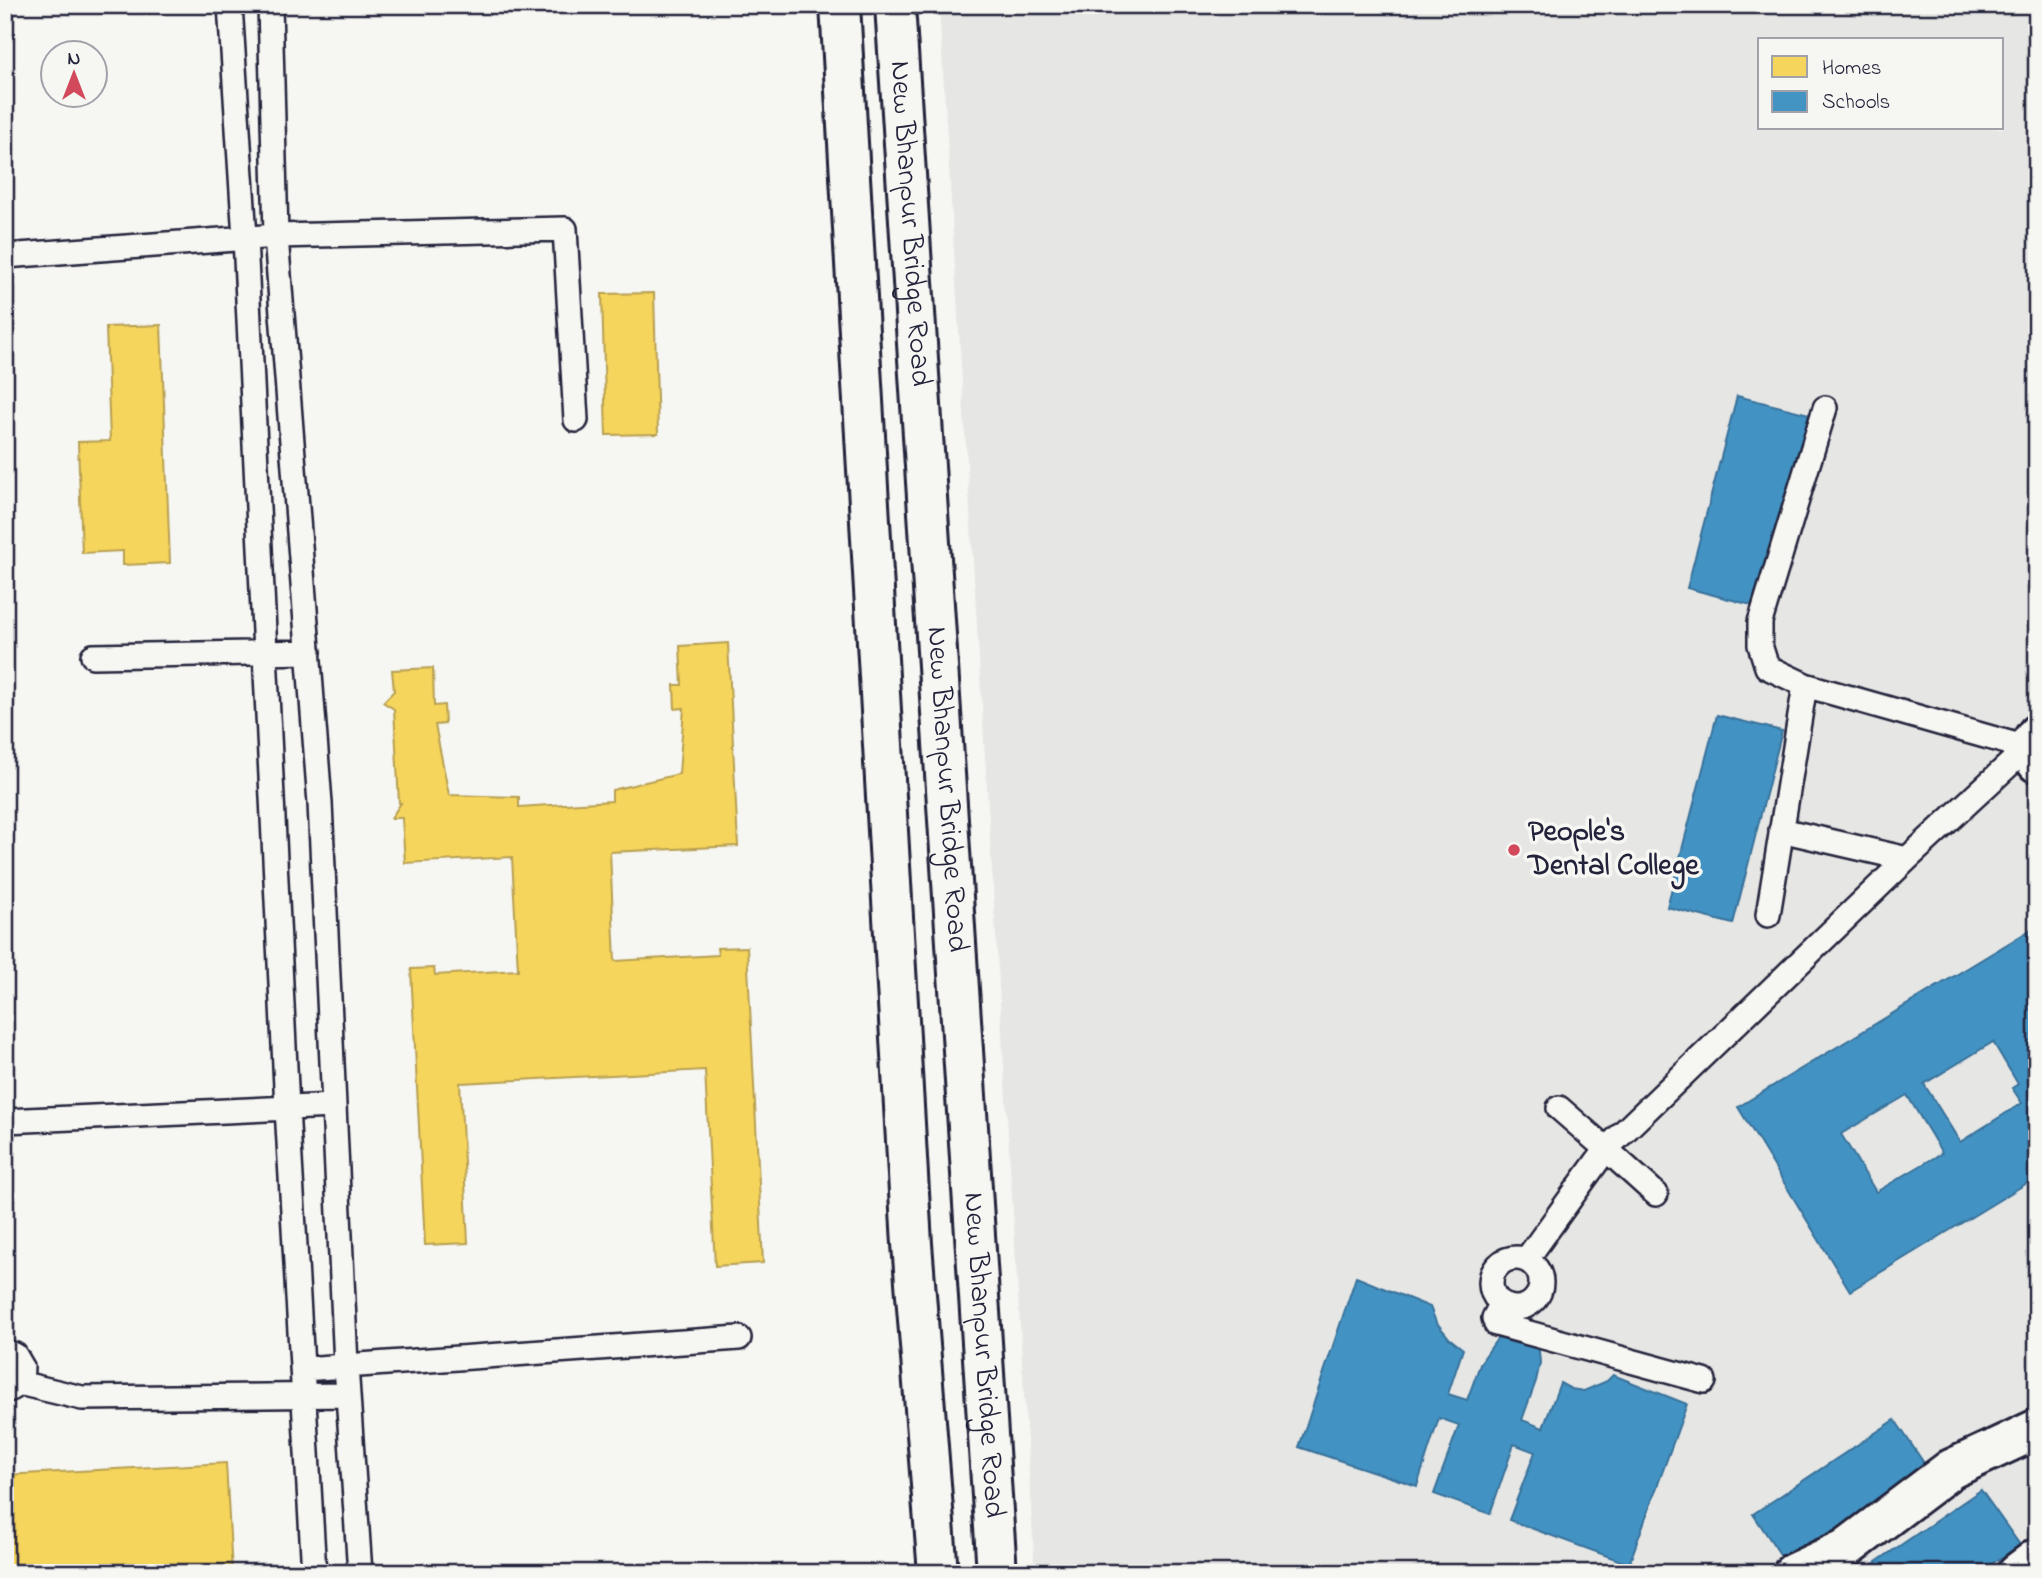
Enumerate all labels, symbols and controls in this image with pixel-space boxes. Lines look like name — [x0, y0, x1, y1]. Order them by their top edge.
north arrow — [38, 38, 108, 108]
legend — [1758, 38, 2004, 130]
text: N — [68, 46, 81, 73]
text: Homes — [1822, 54, 1882, 84]
street label: New Bhanpur Bridge Road — [877, 59, 942, 388]
text: Schools — [1822, 88, 1890, 118]
street label: New Bhanpur Bridge Road — [913, 625, 979, 954]
place label: People's Dental College — [1526, 811, 1700, 890]
marker: People's Dental College — [1506, 842, 1522, 858]
street label: New Bhanpur Bridge Road — [950, 1191, 1015, 1519]

